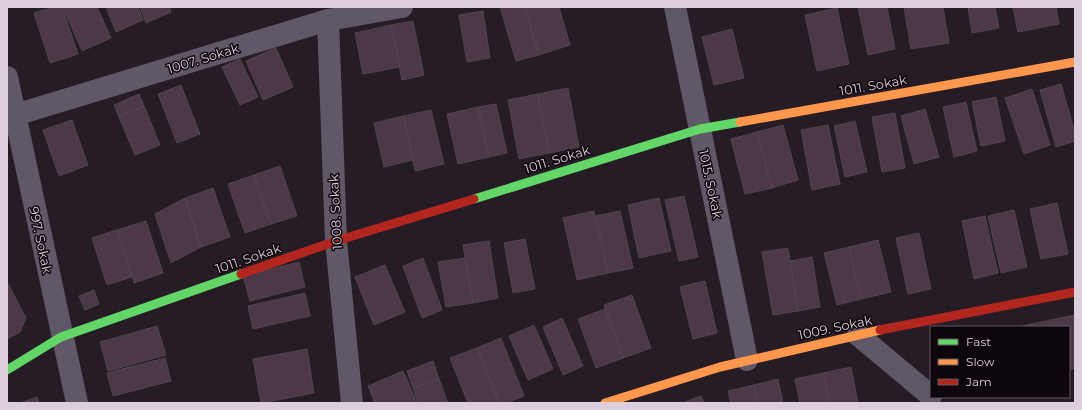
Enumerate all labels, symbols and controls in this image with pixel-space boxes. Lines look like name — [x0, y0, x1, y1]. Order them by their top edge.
street label: 1007. Sokak — [165, 39, 241, 76]
street label: 1011. Sokak — [838, 71, 908, 99]
street label: 1011. Sokak — [522, 141, 592, 177]
street label: 1015. Sokak — [696, 148, 726, 220]
street label: 1008. Sokak — [325, 174, 345, 250]
street label: 997. Sokak — [26, 205, 56, 275]
street label: 1011. Sokak — [213, 239, 283, 277]
street label: 1009. Sokak — [797, 311, 874, 343]
legend — [930, 326, 1070, 398]
text: Fast — [966, 334, 991, 349]
text: Slow — [966, 354, 995, 369]
text: Jam — [965, 374, 992, 389]

